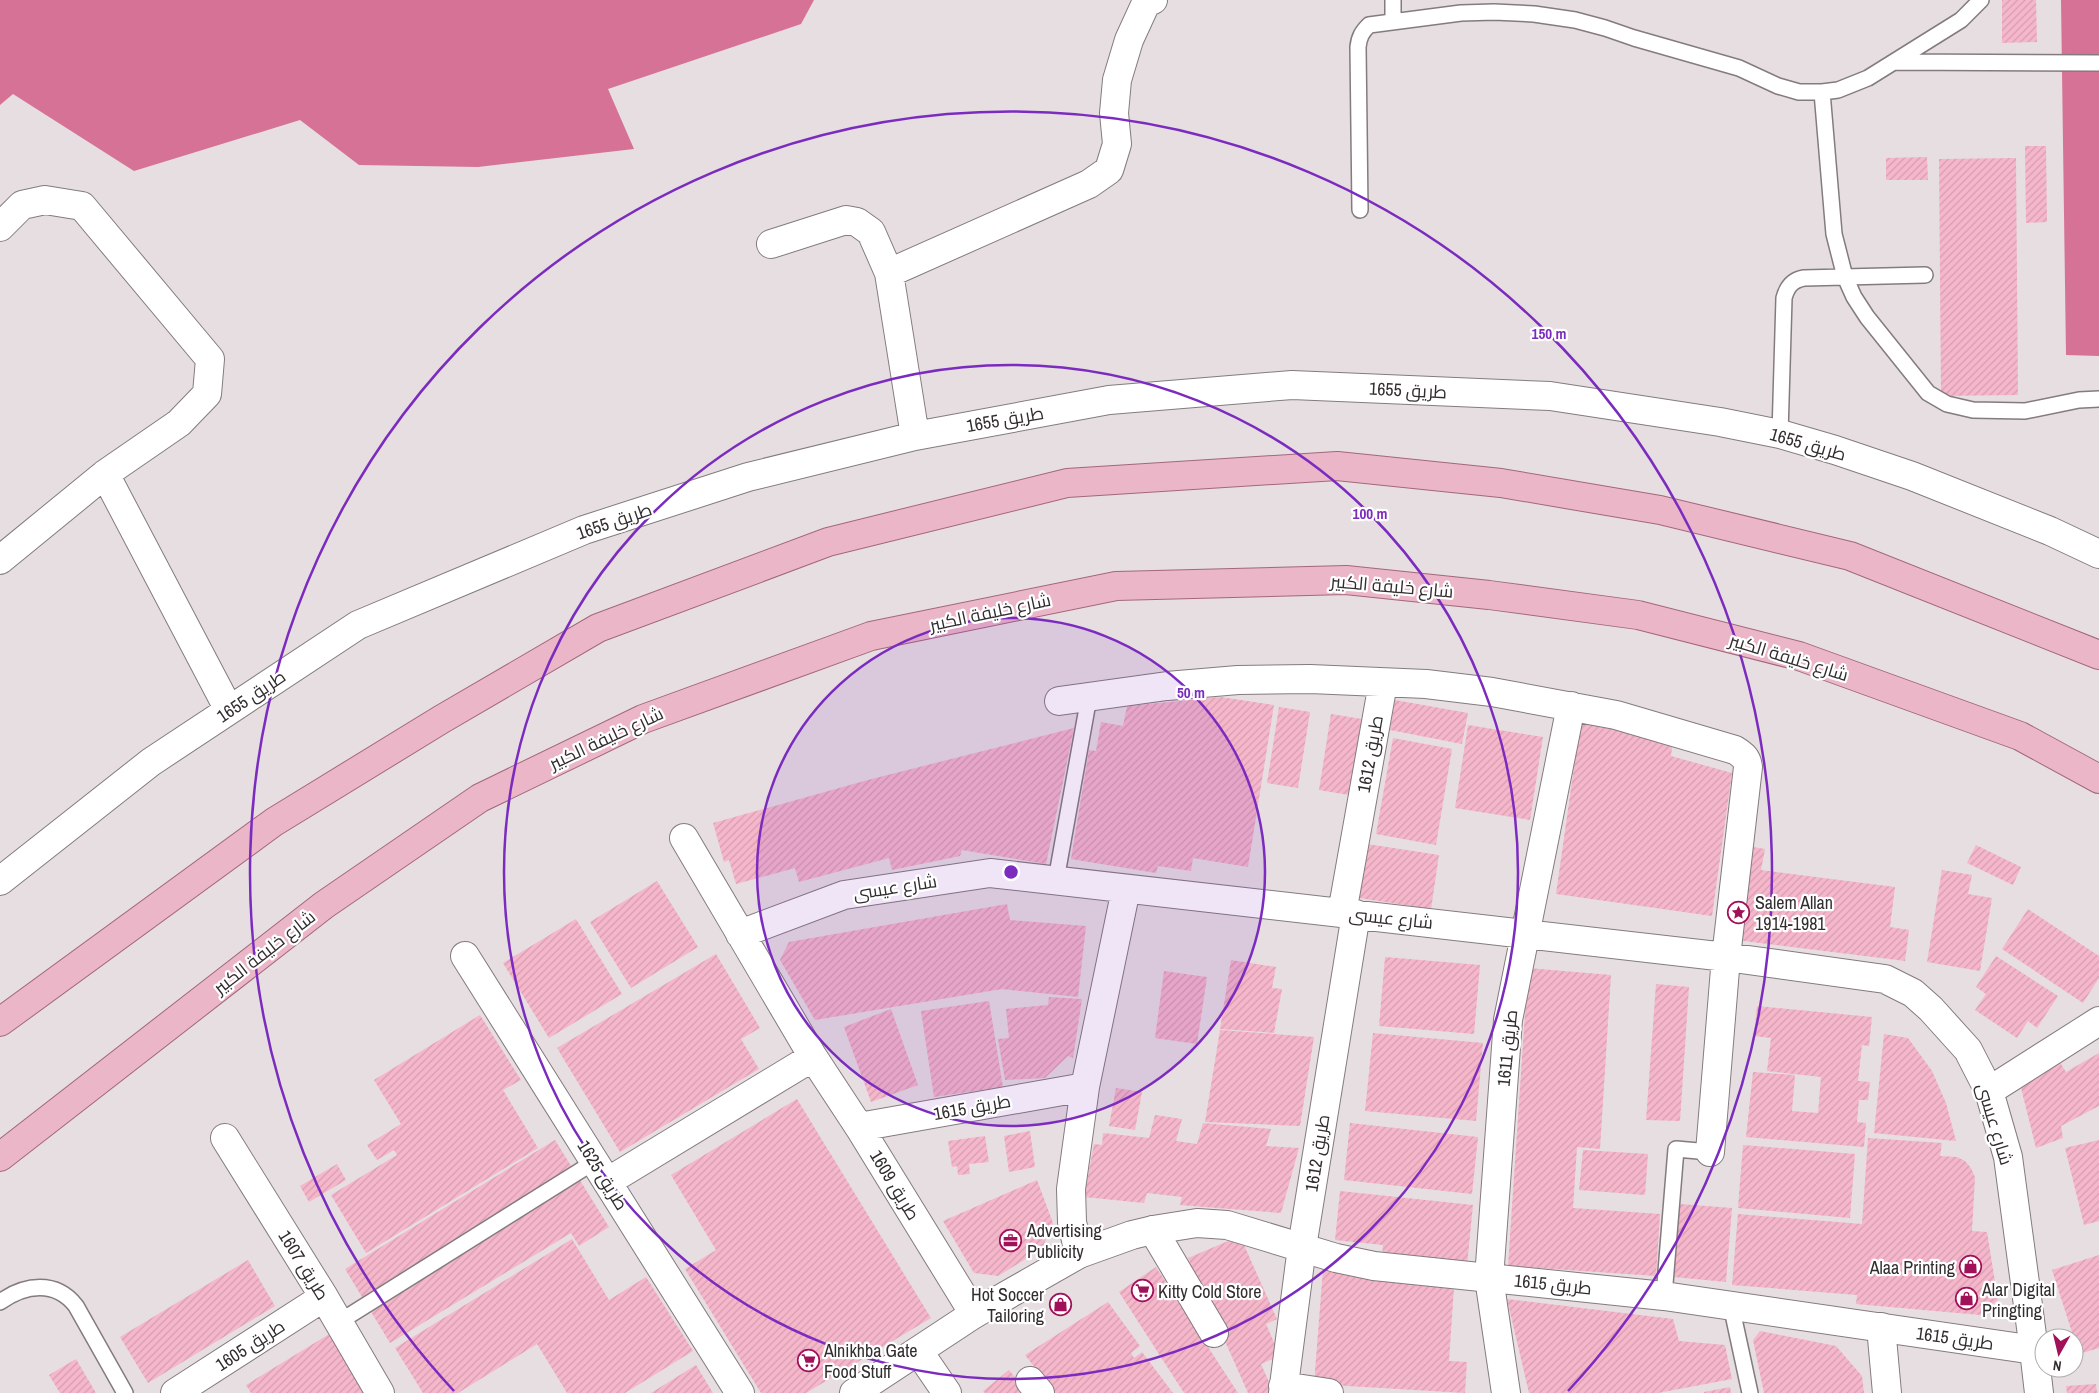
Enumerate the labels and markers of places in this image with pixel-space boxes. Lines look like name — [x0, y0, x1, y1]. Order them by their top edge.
centre of rings — [1002, 863, 1020, 881]
place label: Salem Allan 1914-1981 — [1755, 890, 1833, 936]
place icon: Salem Allan 1914-1981 — [1727, 900, 1751, 924]
place label: Advertising Publicity — [1026, 1218, 1102, 1264]
office icon: Advertising Publicity — [999, 1228, 1023, 1252]
place label: Alaa Printing — [1869, 1255, 1956, 1280]
shop icon: Alaa Printing — [1959, 1255, 1983, 1279]
place label: Alar Digital Pringting — [1981, 1277, 2055, 1323]
supermarket icon: Kitty Cold Store — [1130, 1279, 1154, 1303]
place label: Kitty Cold Store — [1158, 1279, 1261, 1304]
place label: Hot Soccer Tailoring — [971, 1282, 1045, 1328]
shop icon: Alar Digital Pringting — [1954, 1287, 1978, 1311]
shop icon: Hot Soccer Tailoring — [1048, 1292, 1072, 1316]
place label: Alnikhba Gate Food Stuff — [823, 1338, 918, 1384]
supermarket icon: Alnikhba Gate Food Stuff — [796, 1348, 820, 1372]

